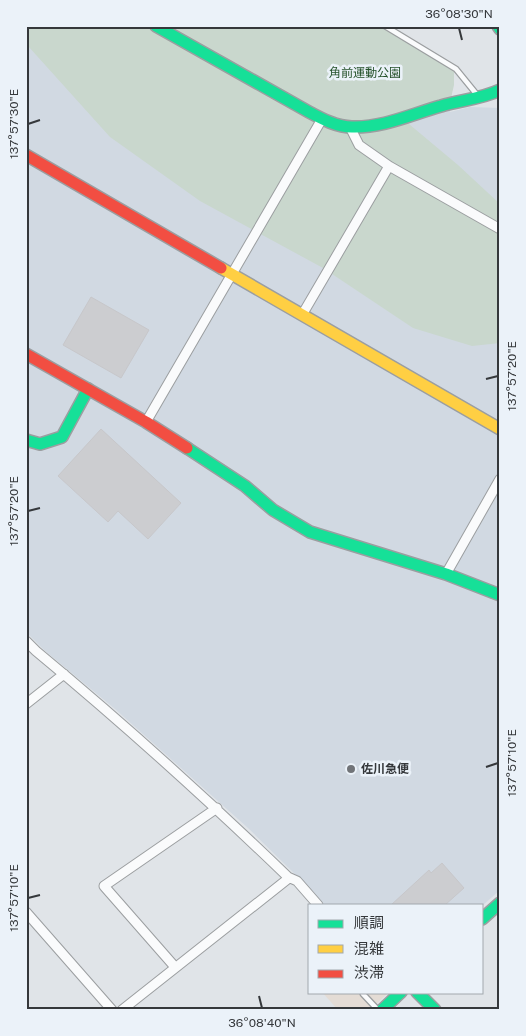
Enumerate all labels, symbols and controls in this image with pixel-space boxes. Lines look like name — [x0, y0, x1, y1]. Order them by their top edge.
text: 36°08'30"N — [425, 7, 493, 21]
park label: 角前運動公園 — [329, 66, 401, 80]
text: 137°57'30"E — [7, 89, 21, 159]
text: 137°57'20"E — [505, 341, 519, 411]
text: 137°57'20"E — [7, 476, 21, 546]
text: 137°57'10"E — [505, 729, 519, 797]
place label: 佐川急便 — [361, 762, 409, 776]
marker: 佐川急便 — [345, 763, 357, 775]
text: 137°57'10"E — [7, 864, 21, 932]
legend — [308, 904, 484, 994]
text: 順調 — [354, 914, 384, 931]
text: 混雑 — [354, 940, 384, 957]
text: 渋滞 — [354, 964, 384, 981]
text: 36°08'40"N — [228, 1016, 296, 1030]

